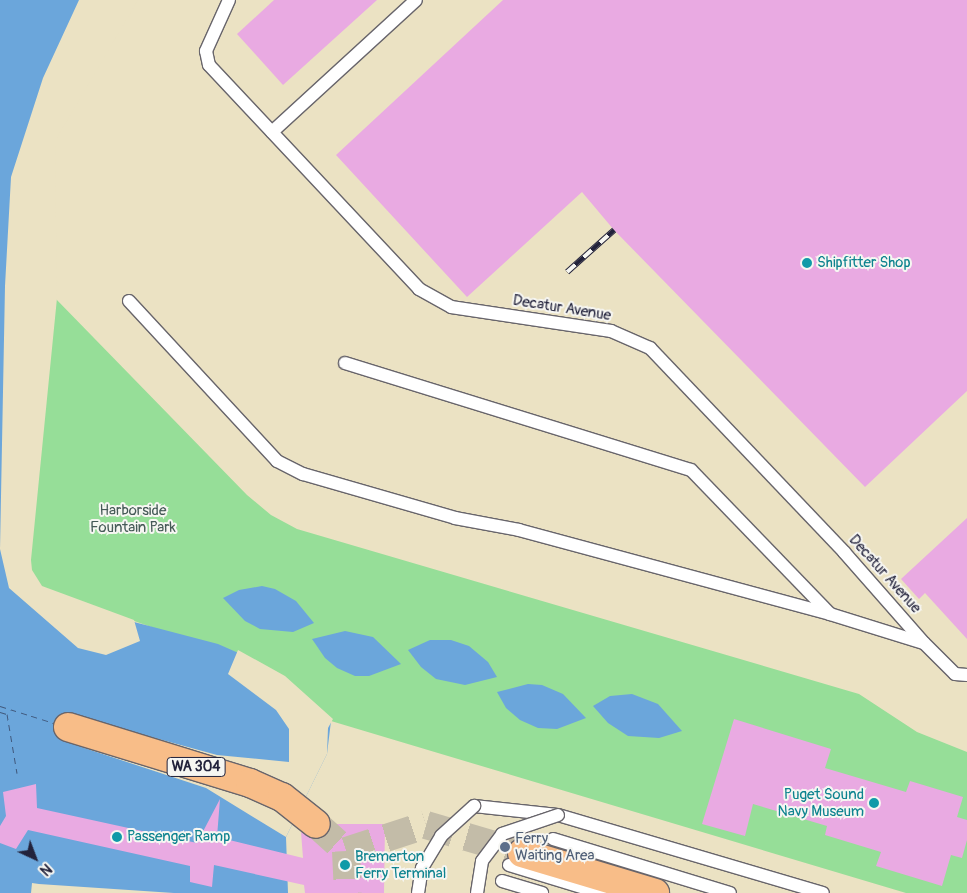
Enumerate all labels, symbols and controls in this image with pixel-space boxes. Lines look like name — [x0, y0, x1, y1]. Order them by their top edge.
place label: Shipfitter Shop — [817, 254, 911, 272]
marker: Shipfitter Shop — [801, 257, 813, 269]
street label: Decatur Avenue — [512, 291, 612, 325]
park label: Harborside Fountain Park — [90, 501, 176, 536]
street label: Decatur Avenue — [845, 531, 925, 617]
road number: WA 304 — [166, 756, 226, 779]
place label: Puget Sound Navy Museum — [778, 785, 864, 820]
marker: Puget Sound Navy Museum — [868, 797, 880, 809]
place label: Passenger Ramp — [127, 828, 230, 846]
place label: Ferry Waiting Area — [515, 829, 594, 864]
marker: Passenger Ramp — [111, 831, 123, 843]
north arrow — [10, 833, 60, 883]
marker: Ferry Waiting Area — [499, 841, 511, 853]
place label: Bremerton Ferry Terminal — [355, 847, 446, 882]
marker: Bremerton Ferry Terminal — [339, 859, 351, 871]
text: N — [36, 860, 55, 879]

